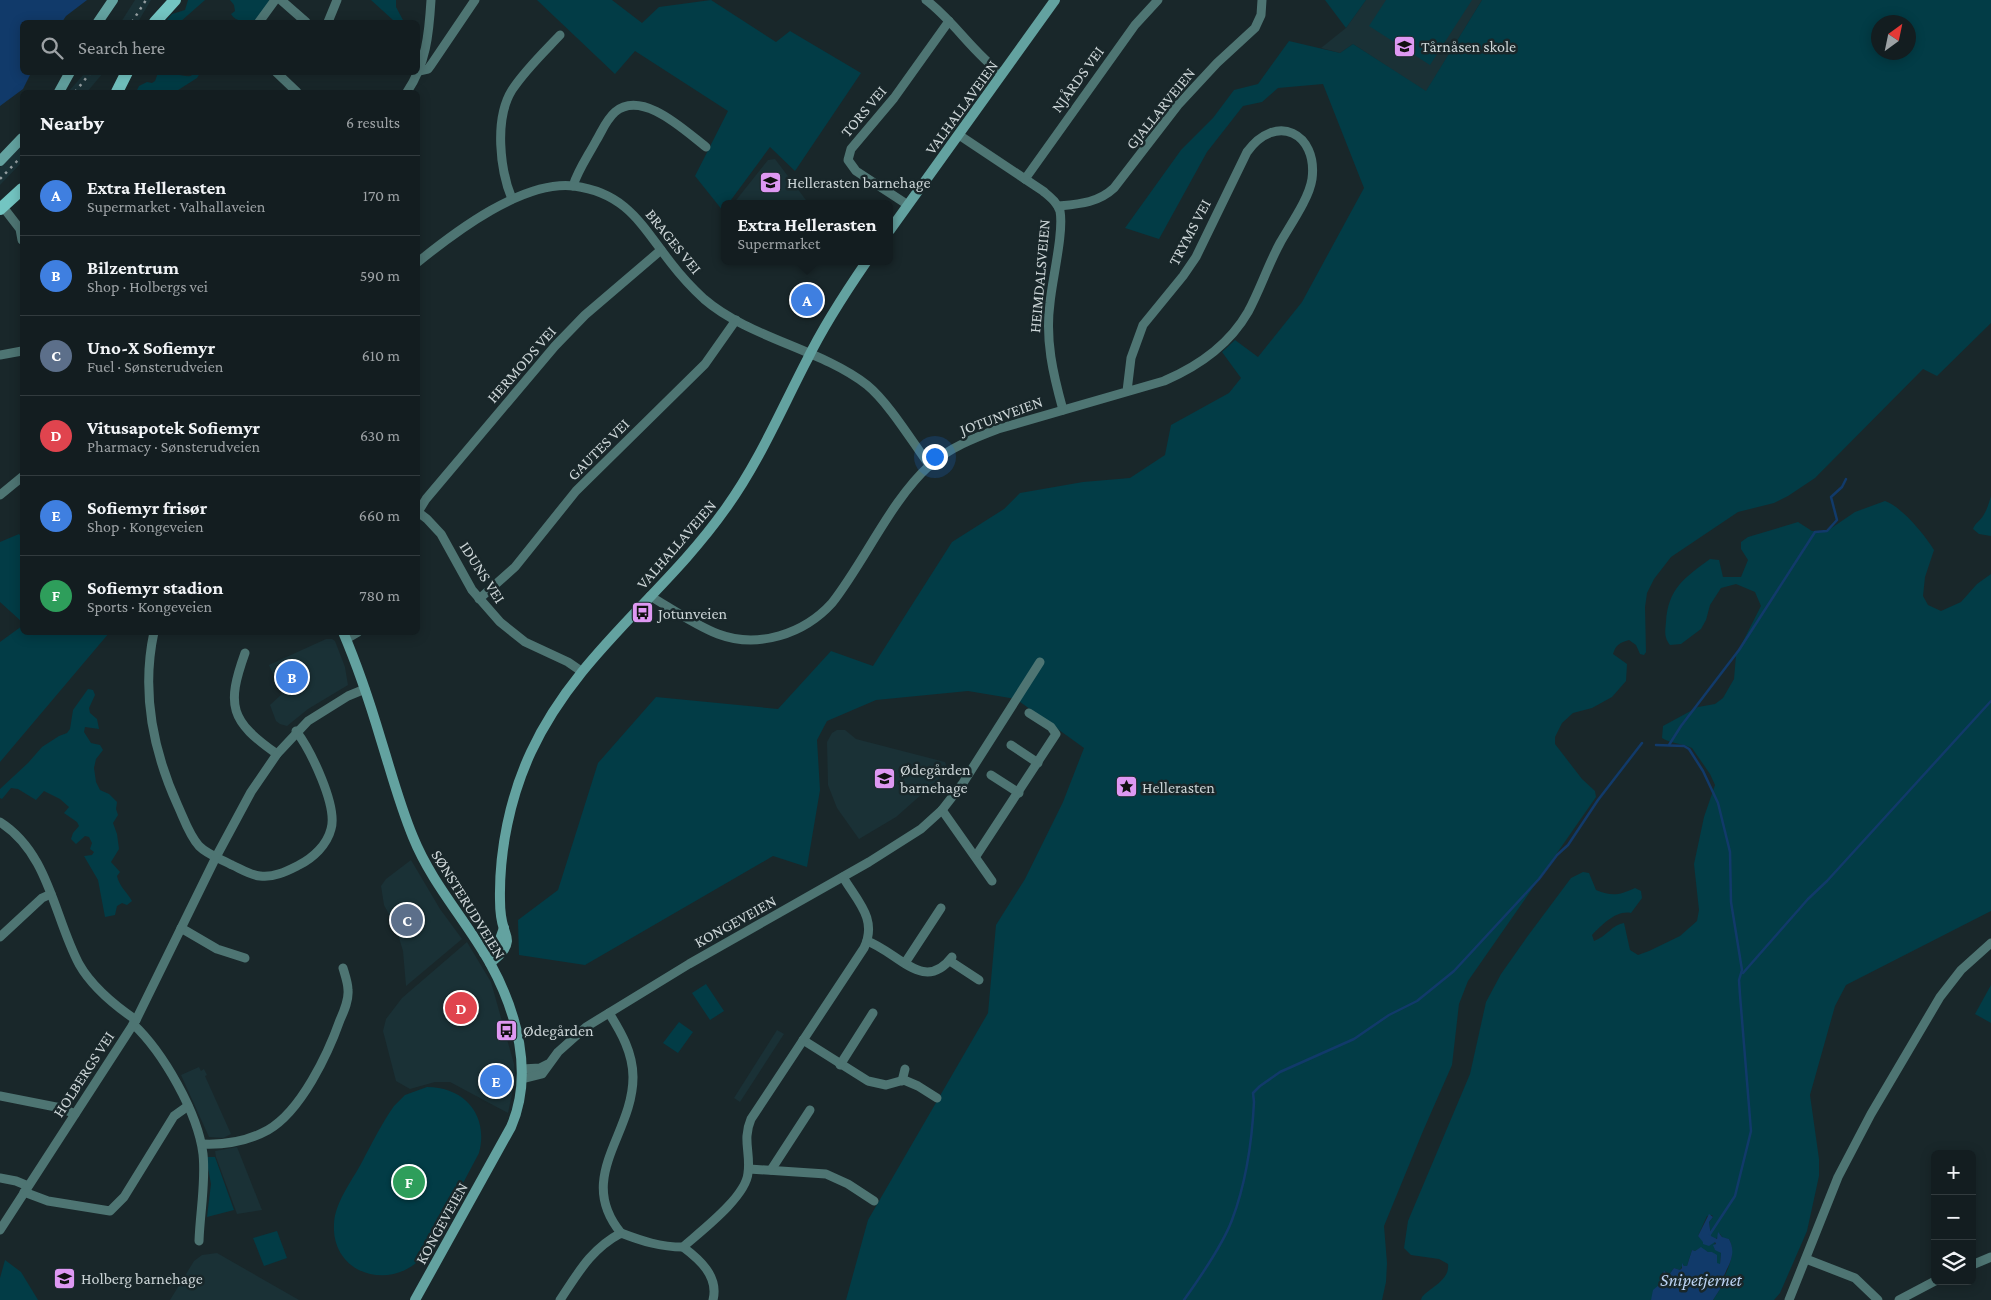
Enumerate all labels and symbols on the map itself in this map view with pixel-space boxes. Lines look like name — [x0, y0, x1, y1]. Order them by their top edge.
north arrow — [1871, 15, 1916, 60]
school or university icon: Tårnåsen skole — [1393, 34, 1417, 58]
place label: Tårnåsen skole — [1421, 38, 1516, 55]
street label: NJÅRDS VEI — [1048, 43, 1108, 116]
street label: VALHALLAVEIEN — [922, 57, 1001, 158]
street label: GJALLARVEIEN — [1122, 64, 1199, 153]
street label: TORS VEI — [837, 82, 890, 140]
school or university icon: Hellerasten barnehage — [759, 170, 783, 194]
place label: Hellerasten barnehage — [787, 174, 930, 192]
street label: TRYMS VEI — [1165, 196, 1214, 268]
street label: BRAGES VEI — [642, 206, 705, 277]
street label: HEIMDALSVEIEN — [1026, 218, 1053, 334]
pin: A — [791, 281, 823, 319]
street label: HERMODS VEI — [484, 322, 559, 406]
street label: JOTUNVEIEN — [956, 393, 1045, 440]
street label: GAUTES VEI — [564, 415, 633, 484]
your location — [922, 444, 948, 470]
street label: VALHALLAVEIEN — [633, 497, 719, 592]
street label: IDUNS VEI — [457, 538, 509, 606]
bus stop icon: Jotunveien — [630, 601, 654, 625]
place label: Jotunveien — [656, 605, 728, 623]
pin: B — [276, 658, 308, 696]
place label: Ødegården barnehage — [900, 761, 971, 797]
school or university icon: Ødegården barnehage — [872, 766, 896, 790]
place icon: Hellerasten — [1114, 775, 1138, 799]
place label: Hellerasten — [1142, 779, 1215, 796]
street label: SØNSTERUDVEIEN — [428, 847, 509, 962]
street label: KONGEVEIEN — [691, 892, 779, 951]
pin: C — [391, 901, 423, 939]
pin: D — [445, 989, 477, 1027]
bus stop icon: Ødegården — [495, 1018, 519, 1042]
place label: Ødegården — [523, 1022, 594, 1040]
street label: HOLBERGS VEI — [49, 1028, 117, 1120]
pin: E — [480, 1062, 512, 1100]
pin: F — [393, 1163, 425, 1201]
street label: KONGEVEIEN — [412, 1179, 471, 1267]
school or university icon: Holberg barnehage — [53, 1266, 77, 1290]
place label: Holberg barnehage — [81, 1270, 203, 1288]
water label: Snipetjernet — [1660, 1270, 1743, 1291]

